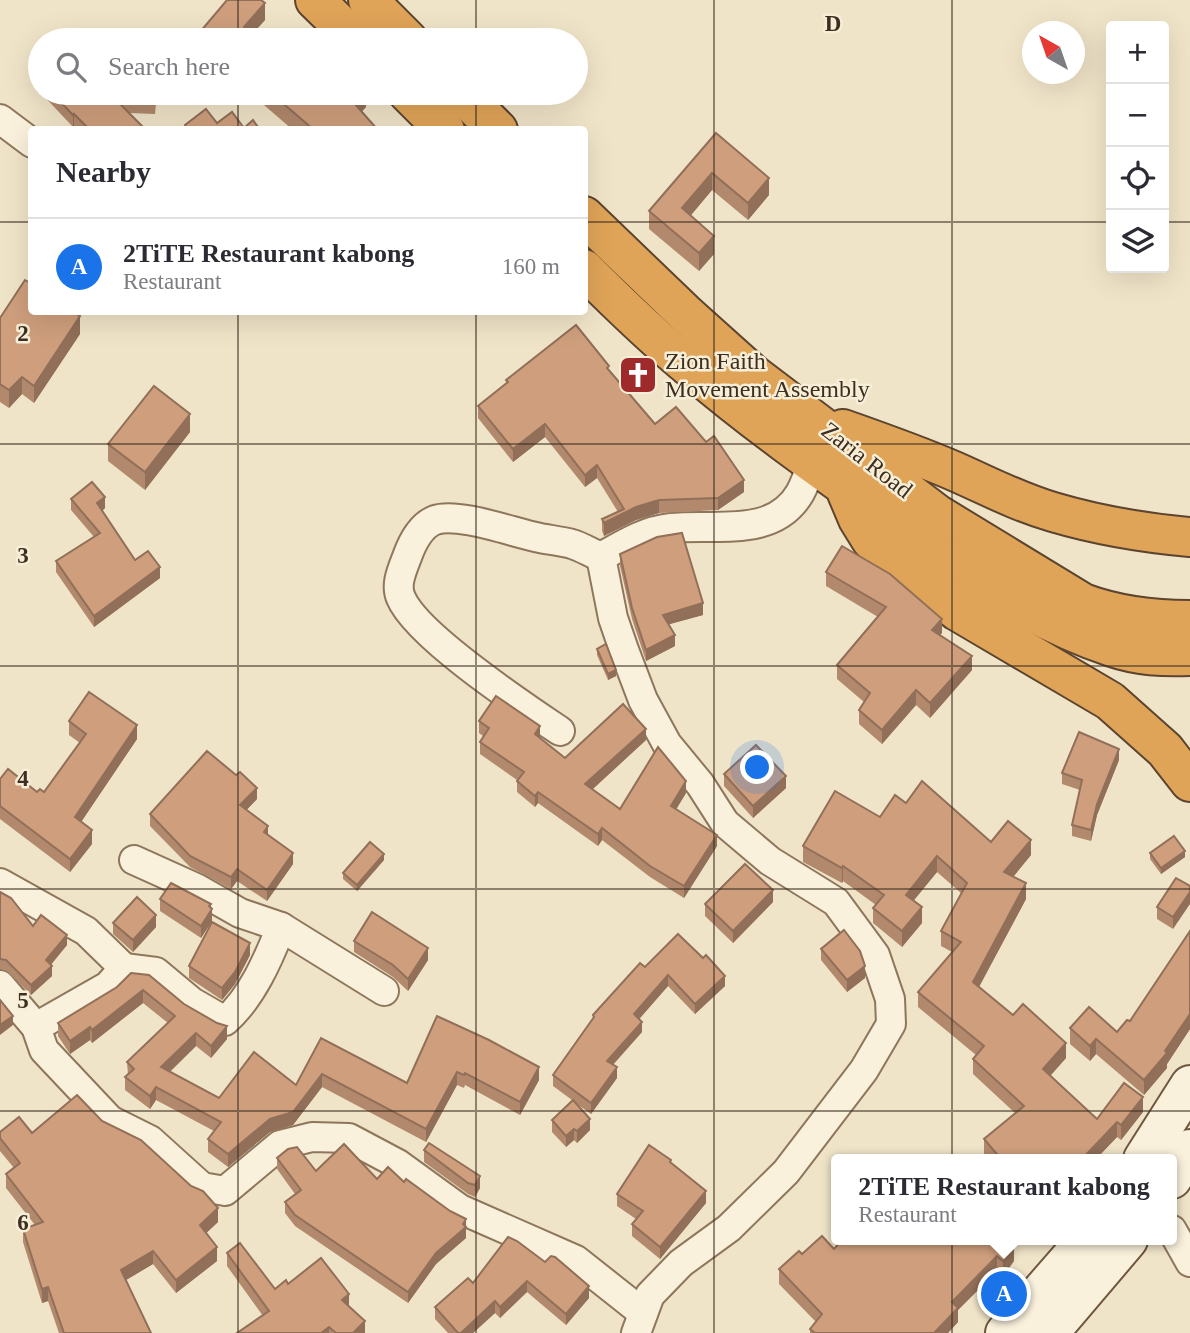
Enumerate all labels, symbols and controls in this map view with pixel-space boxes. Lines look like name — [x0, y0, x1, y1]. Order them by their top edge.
text: D — [825, 11, 841, 36]
north arrow — [1022, 21, 1085, 84]
map controls — [1106, 21, 1169, 273]
button: + — [1106, 21, 1169, 84]
search box — [28, 28, 588, 105]
icon: search — [52, 48, 90, 86]
text: Search here — [108, 52, 230, 81]
button: − — [1106, 84, 1169, 147]
button: locate — [1106, 147, 1169, 210]
text: Nearby — [56, 155, 151, 188]
button: layers — [1106, 210, 1169, 273]
text: 2TiTE Restaurant kabong — [123, 239, 414, 268]
text: A — [71, 254, 87, 279]
text: 160 m — [502, 254, 560, 279]
text: Restaurant — [123, 269, 221, 294]
text: 2 — [17, 321, 29, 346]
place label: Zion Faith Movement Assembly — [665, 348, 870, 402]
church icon: Zion Faith Movement Assembly — [617, 354, 659, 396]
street label: Zaria Road — [817, 417, 917, 503]
text: 3 — [17, 543, 29, 568]
your location — [740, 750, 774, 784]
text: 4 — [17, 766, 29, 791]
text: 5 — [17, 988, 29, 1013]
popup — [831, 1154, 1177, 1245]
text: 2TiTE Restaurant kabong — [858, 1172, 1150, 1201]
text: Restaurant — [858, 1202, 957, 1227]
text: 6 — [17, 1210, 29, 1235]
pin: A — [981, 1268, 1027, 1320]

